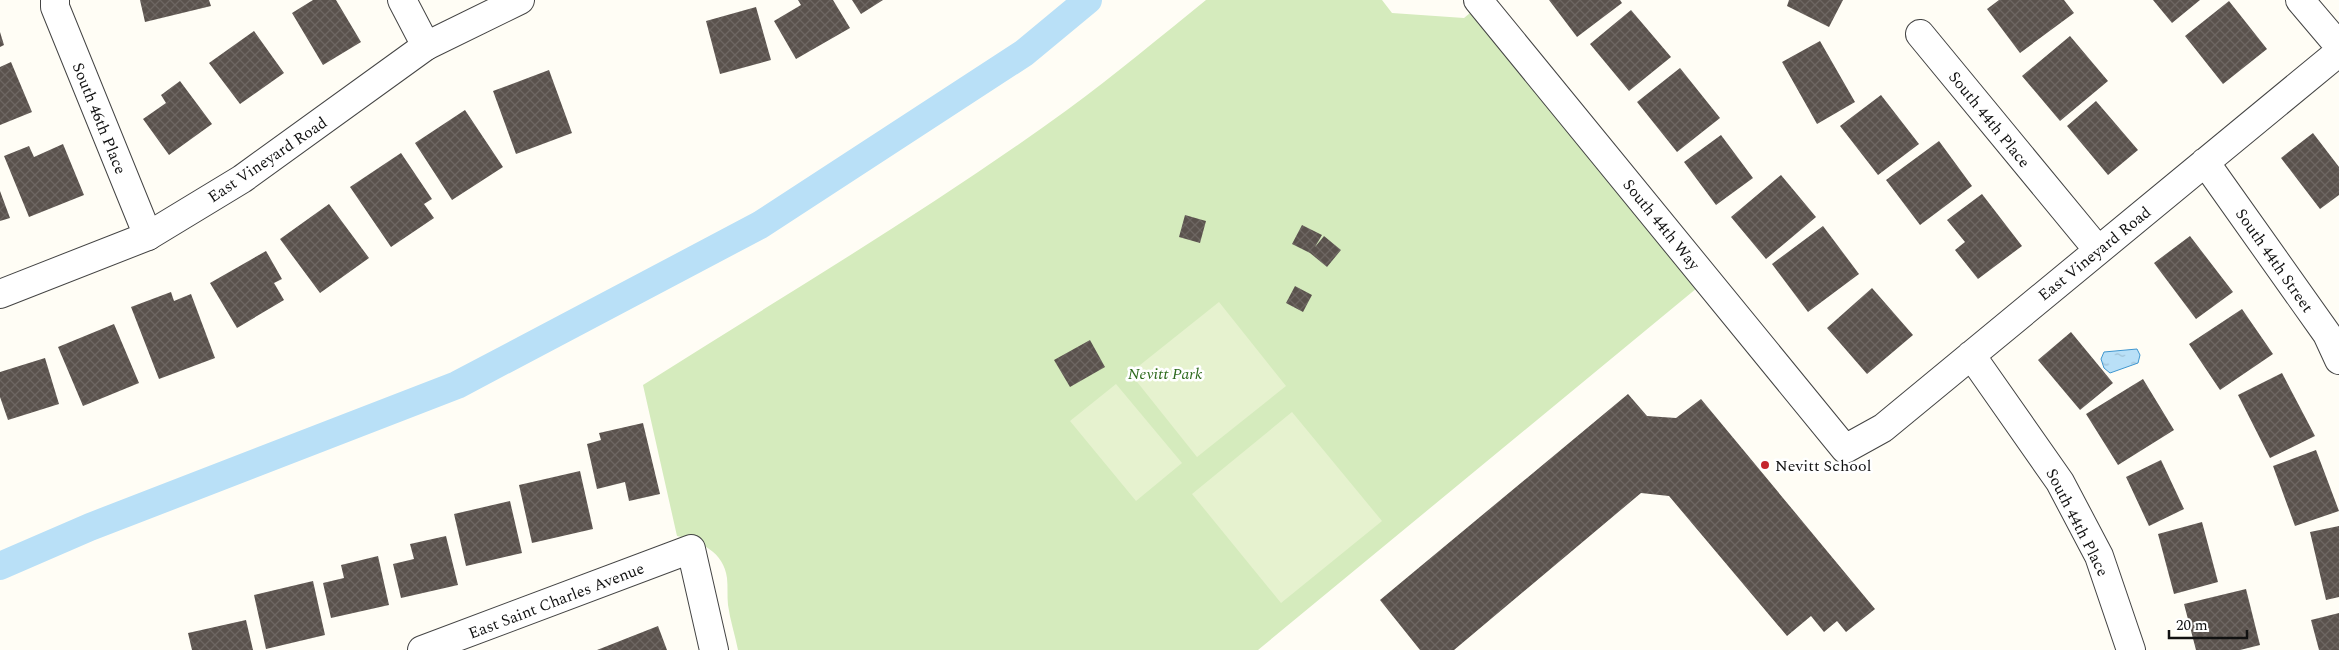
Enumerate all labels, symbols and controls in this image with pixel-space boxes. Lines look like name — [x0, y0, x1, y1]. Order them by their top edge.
street label: South 46th Place — [66, 59, 132, 178]
street label: South 44th Place — [1943, 66, 2036, 173]
street label: East Vineyard Road — [203, 111, 332, 209]
street label: South 44th Way — [1617, 174, 1706, 276]
street label: East Vineyard Road — [2033, 201, 2156, 307]
street label: South 44th Street — [2229, 204, 2319, 318]
park label: Nevitt Park — [1128, 362, 1203, 386]
place label: Nevitt School — [1775, 454, 1871, 478]
marker: Nevitt School — [1759, 459, 1771, 471]
street label: South 44th Place — [2040, 464, 2115, 581]
street label: East Saint Charles Avenue — [465, 556, 648, 646]
scale bar — [2169, 608, 2246, 640]
text: 20 m — [2176, 614, 2208, 637]

